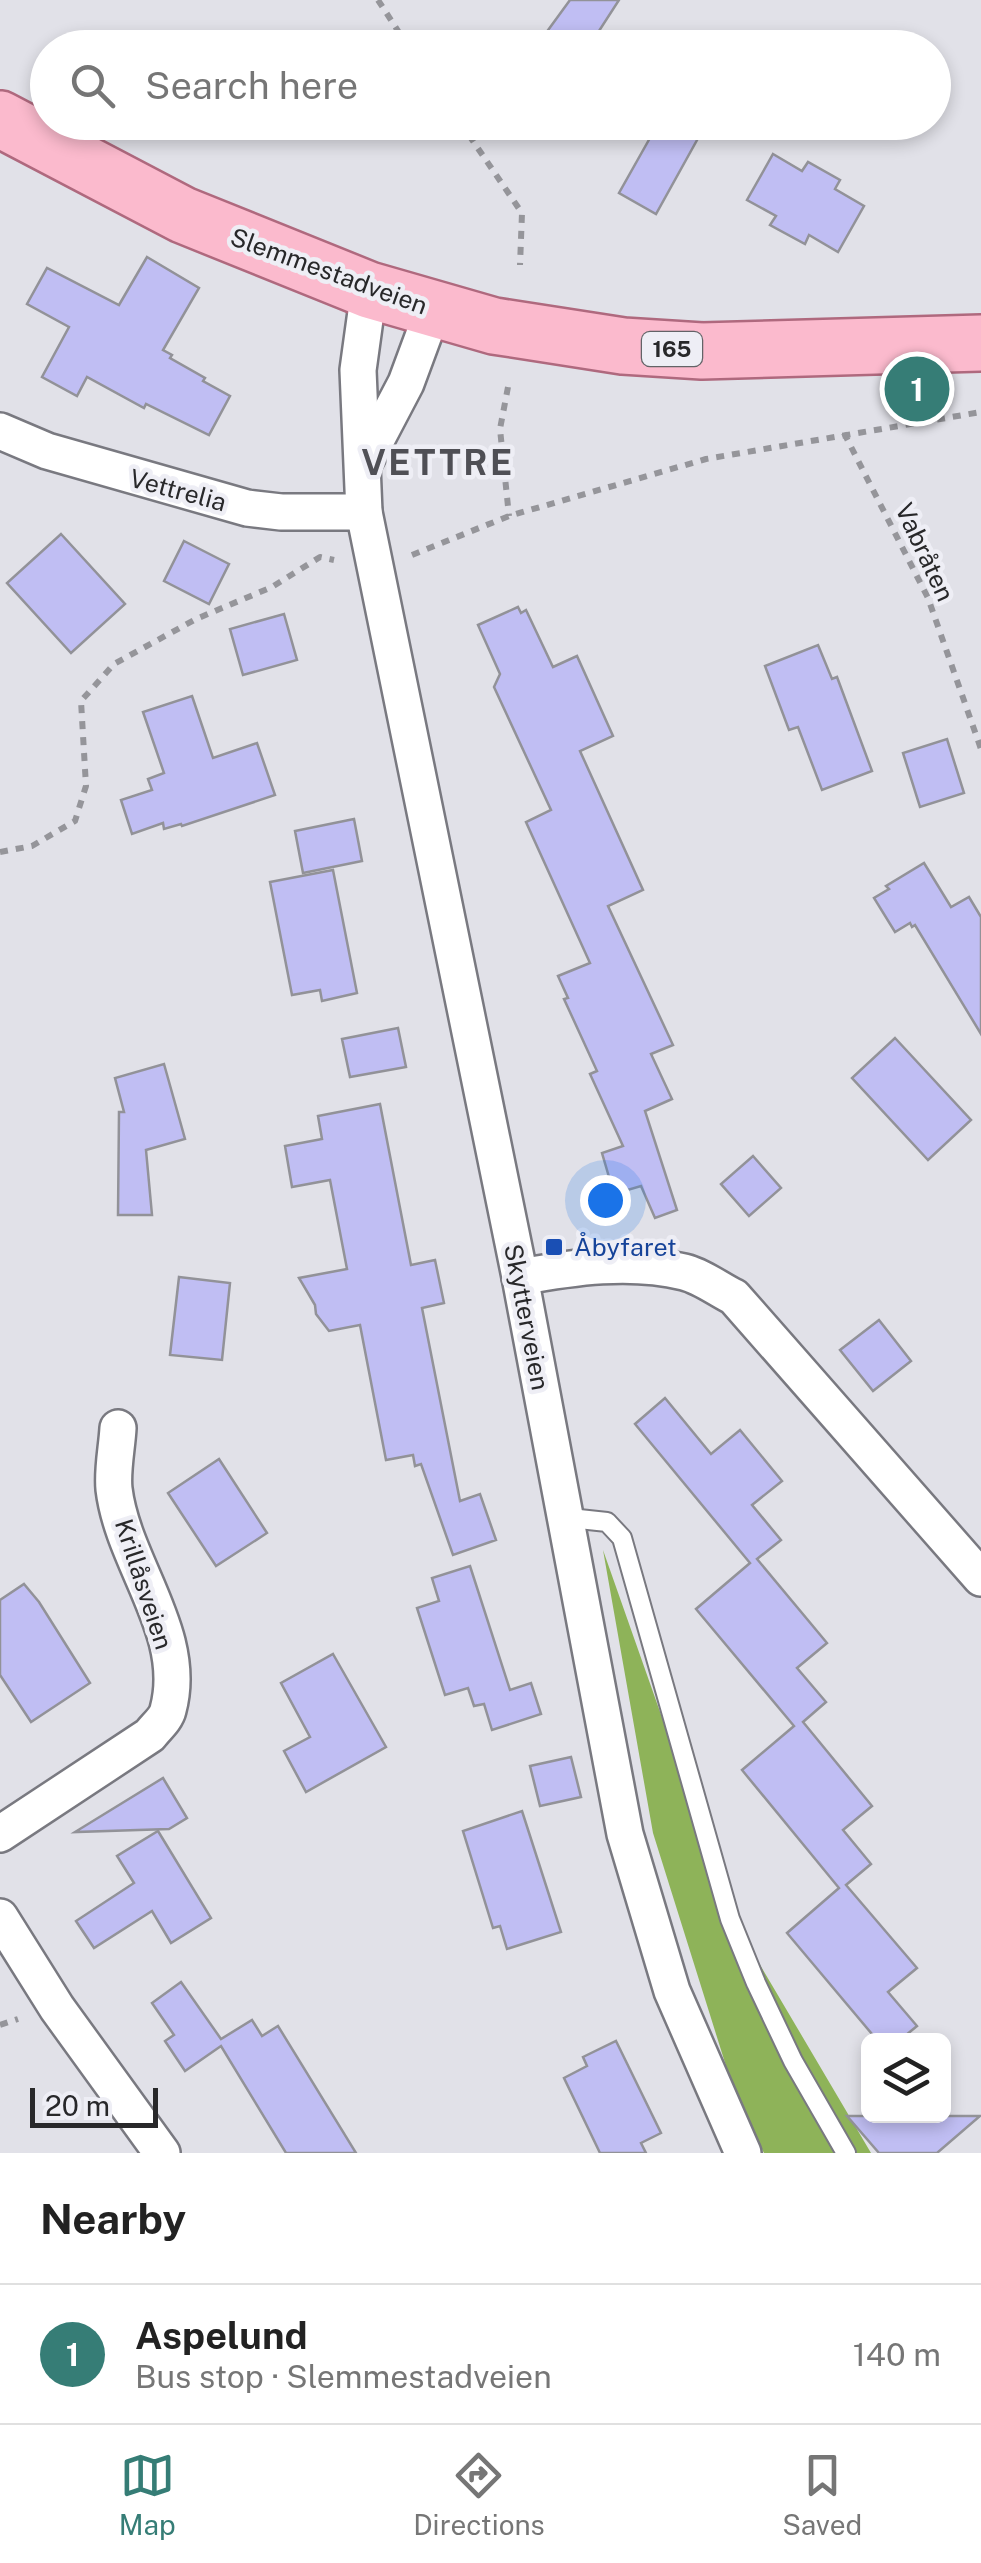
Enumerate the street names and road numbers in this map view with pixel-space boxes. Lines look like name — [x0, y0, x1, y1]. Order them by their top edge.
street label: Slemmestadveien — [227, 221, 431, 321]
road number: 165 — [642, 332, 702, 366]
street label: Vettrelia — [126, 463, 230, 517]
street label: Vabråten — [889, 498, 961, 606]
street label: Skytterveien — [498, 1241, 556, 1393]
street label: Krillåsveien — [109, 1515, 179, 1653]

